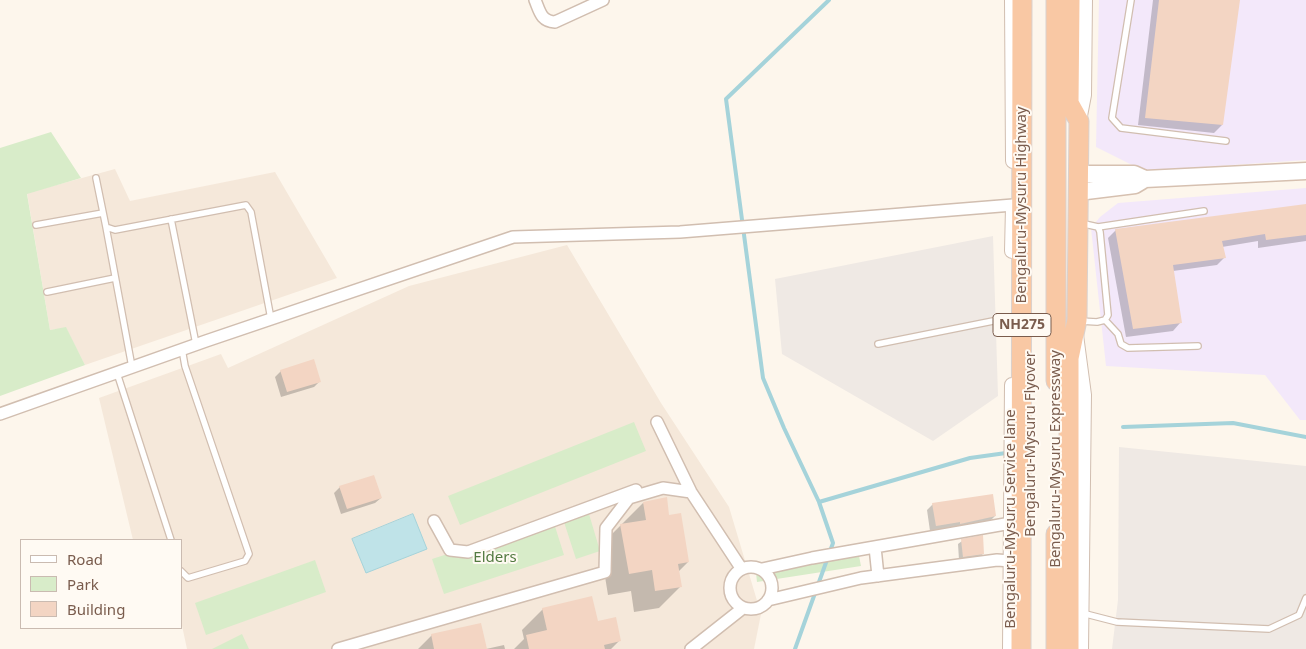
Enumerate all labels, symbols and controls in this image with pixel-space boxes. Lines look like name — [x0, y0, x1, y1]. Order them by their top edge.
street label: Bengaluru-Mysuru Highway — [1013, 107, 1031, 303]
road number: NH275 — [993, 314, 1051, 336]
street label: Bengaluru-Mysuru Expressway — [1047, 350, 1065, 568]
street label: Bengaluru-Mysuru Flyover — [1022, 351, 1040, 537]
street label: Bengaluru-Mysuru Service lane — [1002, 409, 1020, 629]
legend — [20, 539, 182, 629]
text: Road — [67, 549, 103, 569]
park label: Elders — [473, 549, 517, 567]
text: Park — [67, 574, 99, 594]
text: Building — [67, 599, 125, 619]

